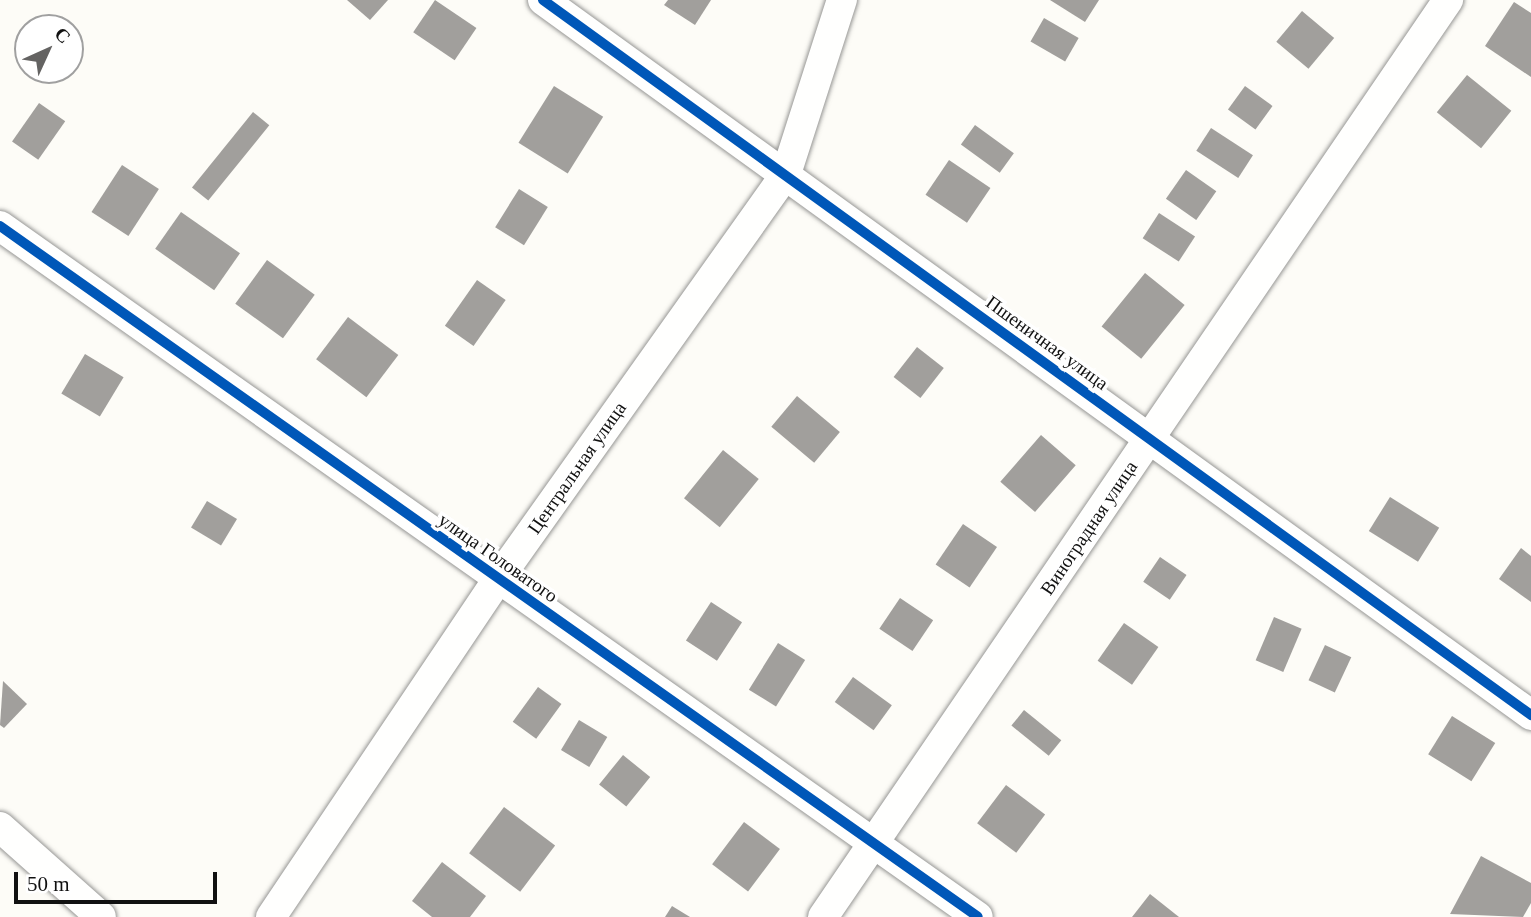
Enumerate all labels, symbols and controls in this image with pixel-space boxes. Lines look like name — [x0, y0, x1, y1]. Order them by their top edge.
north arrow — [14, 14, 84, 84]
text: С — [51, 23, 75, 47]
street label: Пшеничная улица — [981, 291, 1113, 395]
street label: Центральная улица — [523, 398, 631, 538]
street label: Виноградная улица — [1036, 457, 1142, 599]
street label: улица Головатого — [434, 508, 562, 608]
scale bar — [18, 858, 220, 902]
text: 50 m — [27, 872, 70, 896]

